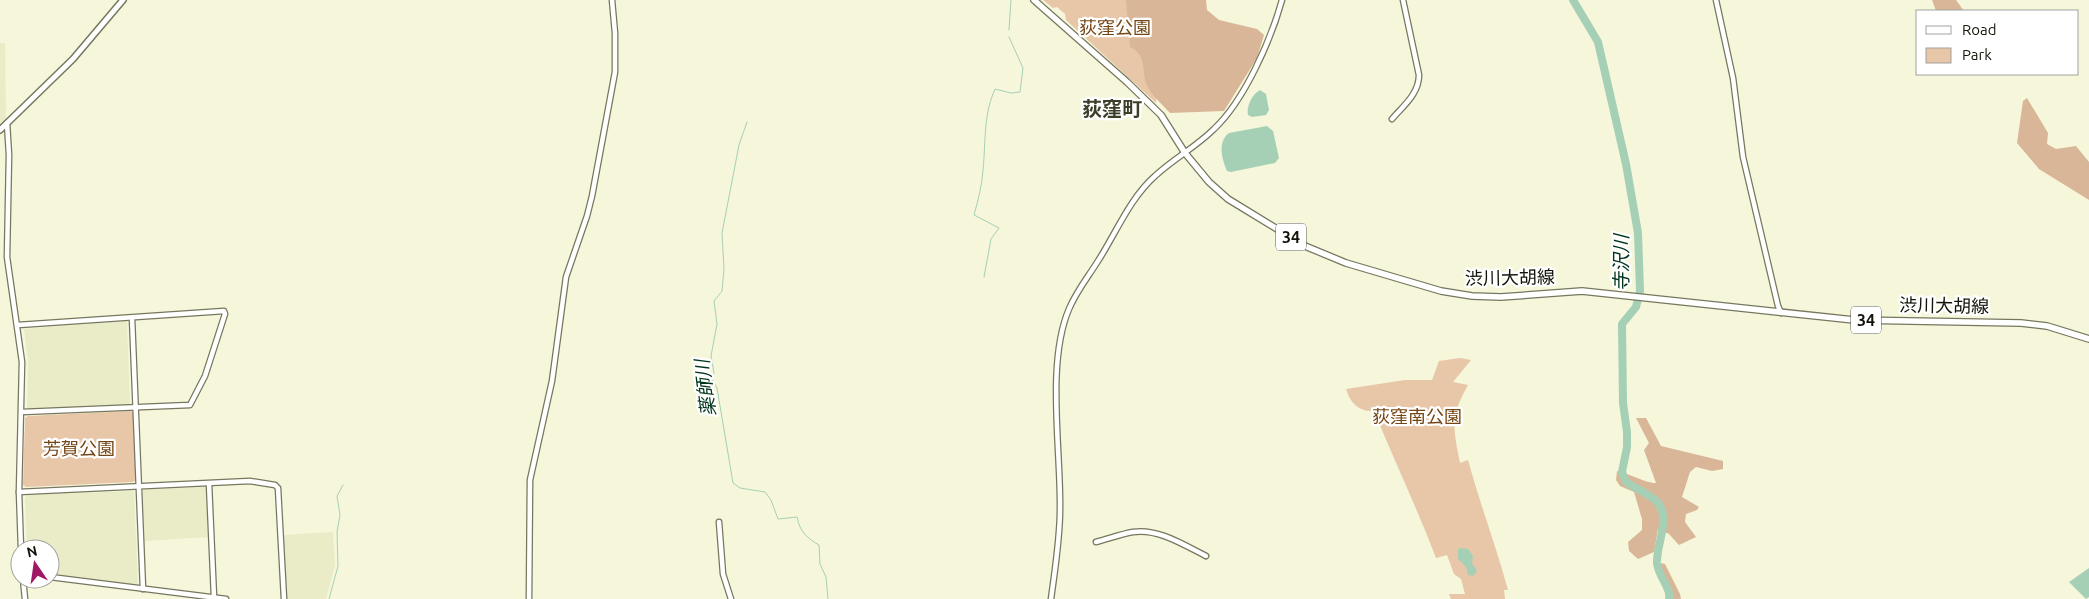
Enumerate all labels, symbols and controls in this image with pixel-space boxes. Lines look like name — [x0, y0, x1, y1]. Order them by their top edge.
legend — [1916, 10, 2079, 75]
park label: 荻窪公園 — [1079, 17, 1151, 37]
text: Road — [1962, 21, 1997, 38]
text: Park — [1962, 46, 1992, 63]
district label: 荻窪町 — [1082, 97, 1142, 120]
road number: 34 — [1276, 223, 1306, 250]
water label: 寺沢川 — [1610, 233, 1632, 292]
street label: 渋川大胡線 — [1465, 266, 1555, 288]
street label: 渋川大胡線 — [1899, 294, 1989, 316]
road number: 34 — [1851, 306, 1881, 334]
water label: 薬師川 — [690, 356, 719, 418]
park label: 荻窪南公園 — [1372, 406, 1462, 426]
park label: 芳賀公園 — [43, 438, 115, 458]
north arrow — [10, 539, 60, 589]
text: N — [25, 542, 39, 560]

